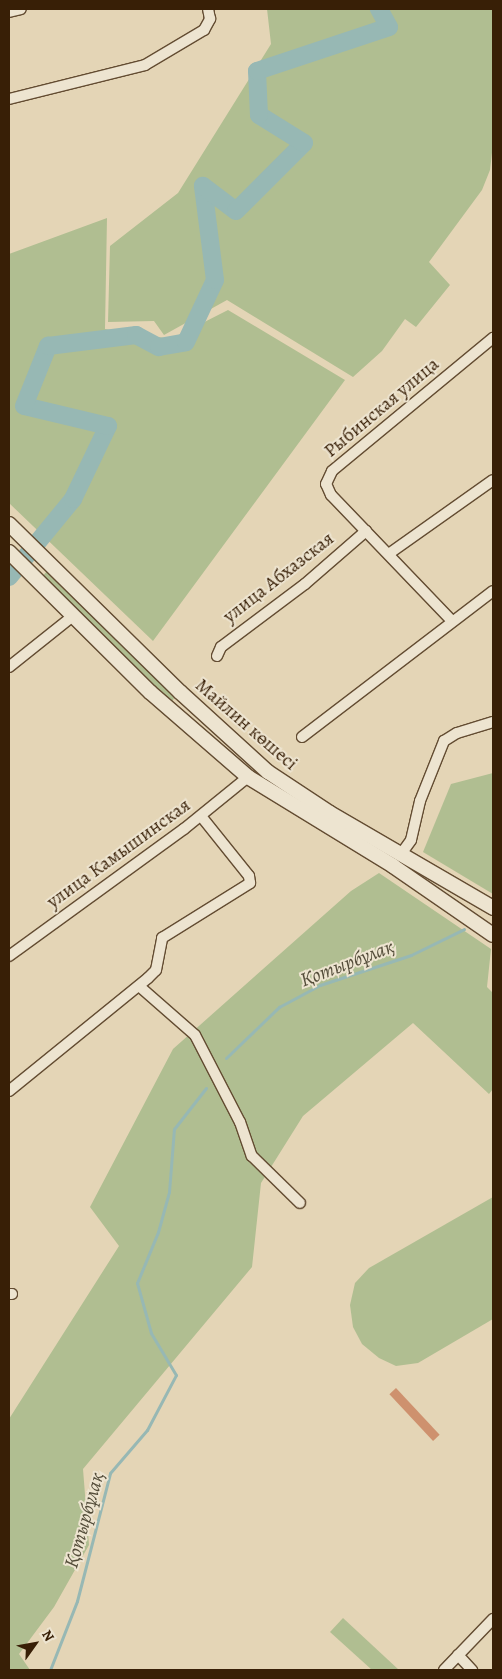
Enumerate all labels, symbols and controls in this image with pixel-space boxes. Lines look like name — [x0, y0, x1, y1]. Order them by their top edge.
street label: Рыбинская улица — [320, 353, 444, 463]
street label: улица Абхазская — [219, 528, 339, 628]
street label: Майлин көшесі — [190, 674, 302, 776]
street label: улица Камышинская — [43, 794, 195, 914]
water label: Қотырбұлақ — [297, 934, 397, 992]
water label: Қотырбұлақ — [59, 1469, 109, 1571]
north arrow — [10, 1619, 60, 1669]
text: N — [37, 1626, 59, 1645]

